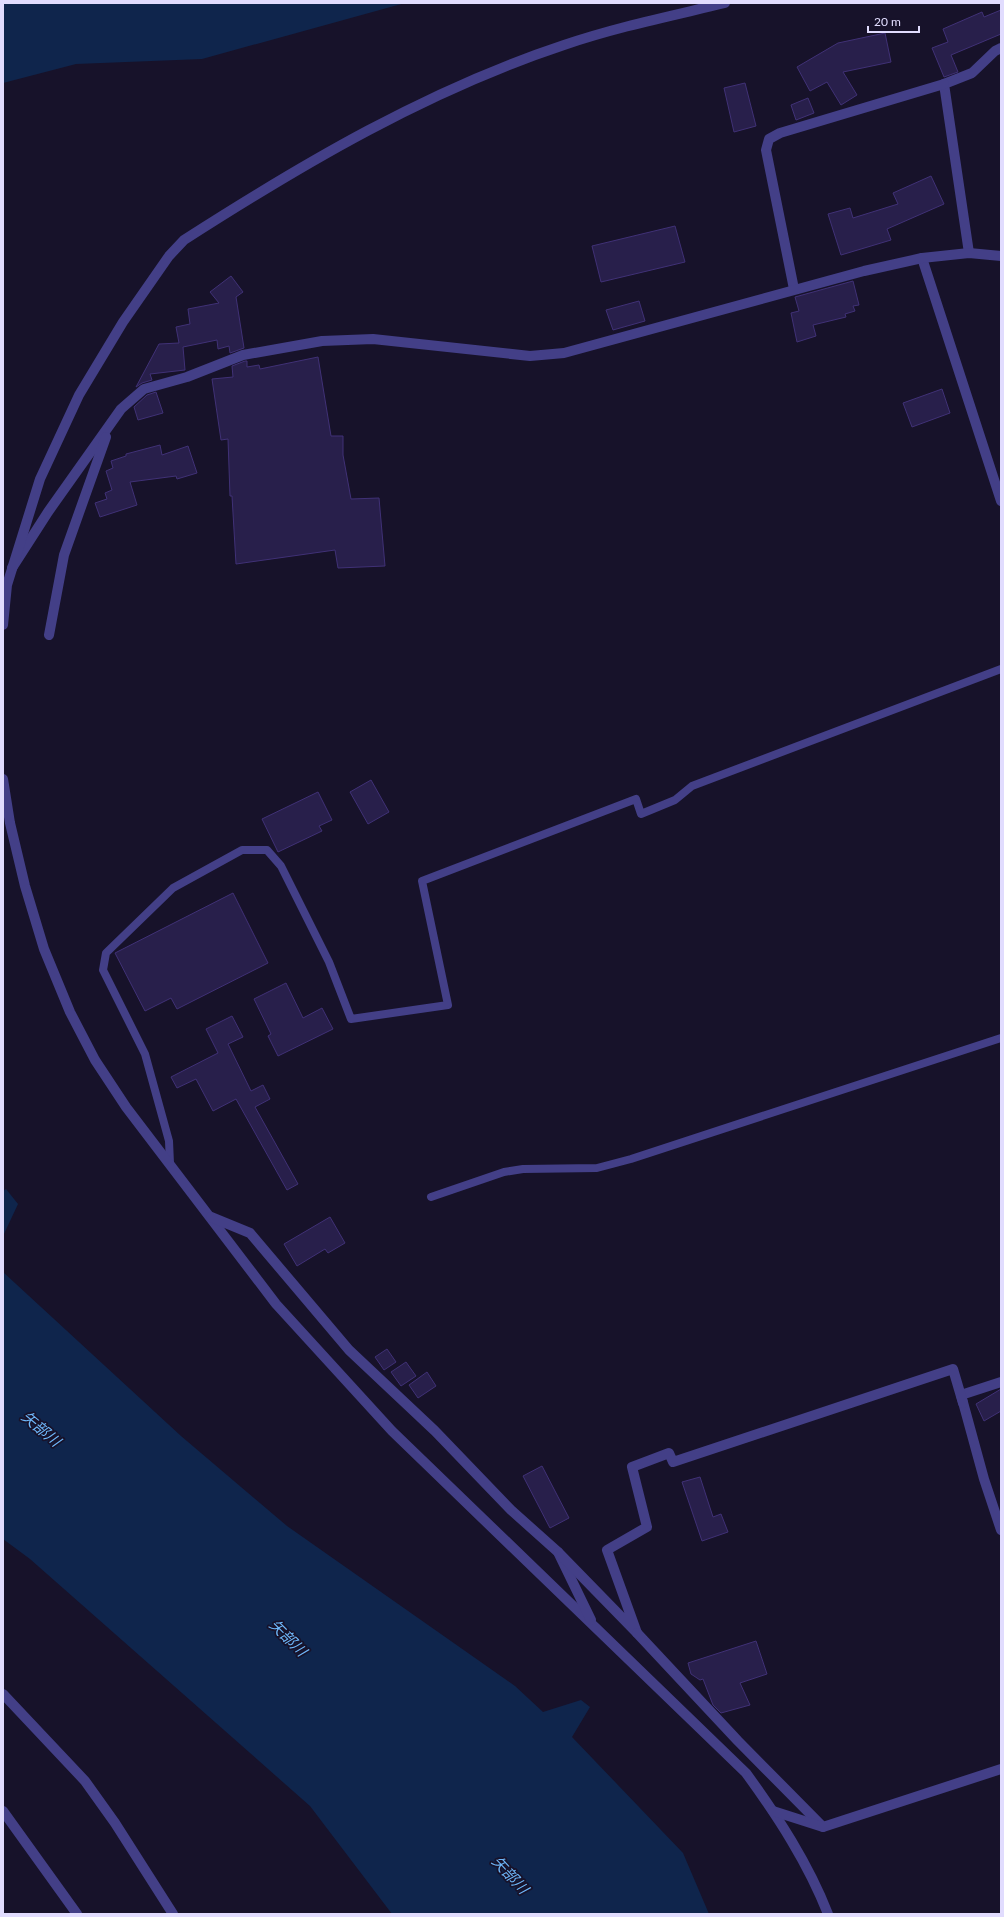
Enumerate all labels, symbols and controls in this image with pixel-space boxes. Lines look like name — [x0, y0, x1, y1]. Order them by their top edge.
scale bar — [868, 8, 919, 34]
text: 20 m — [874, 14, 901, 29]
water label: 矢部川 — [19, 1407, 66, 1451]
water label: 矢部川 — [266, 1615, 312, 1661]
water label: 矢部川 — [489, 1852, 534, 1898]

